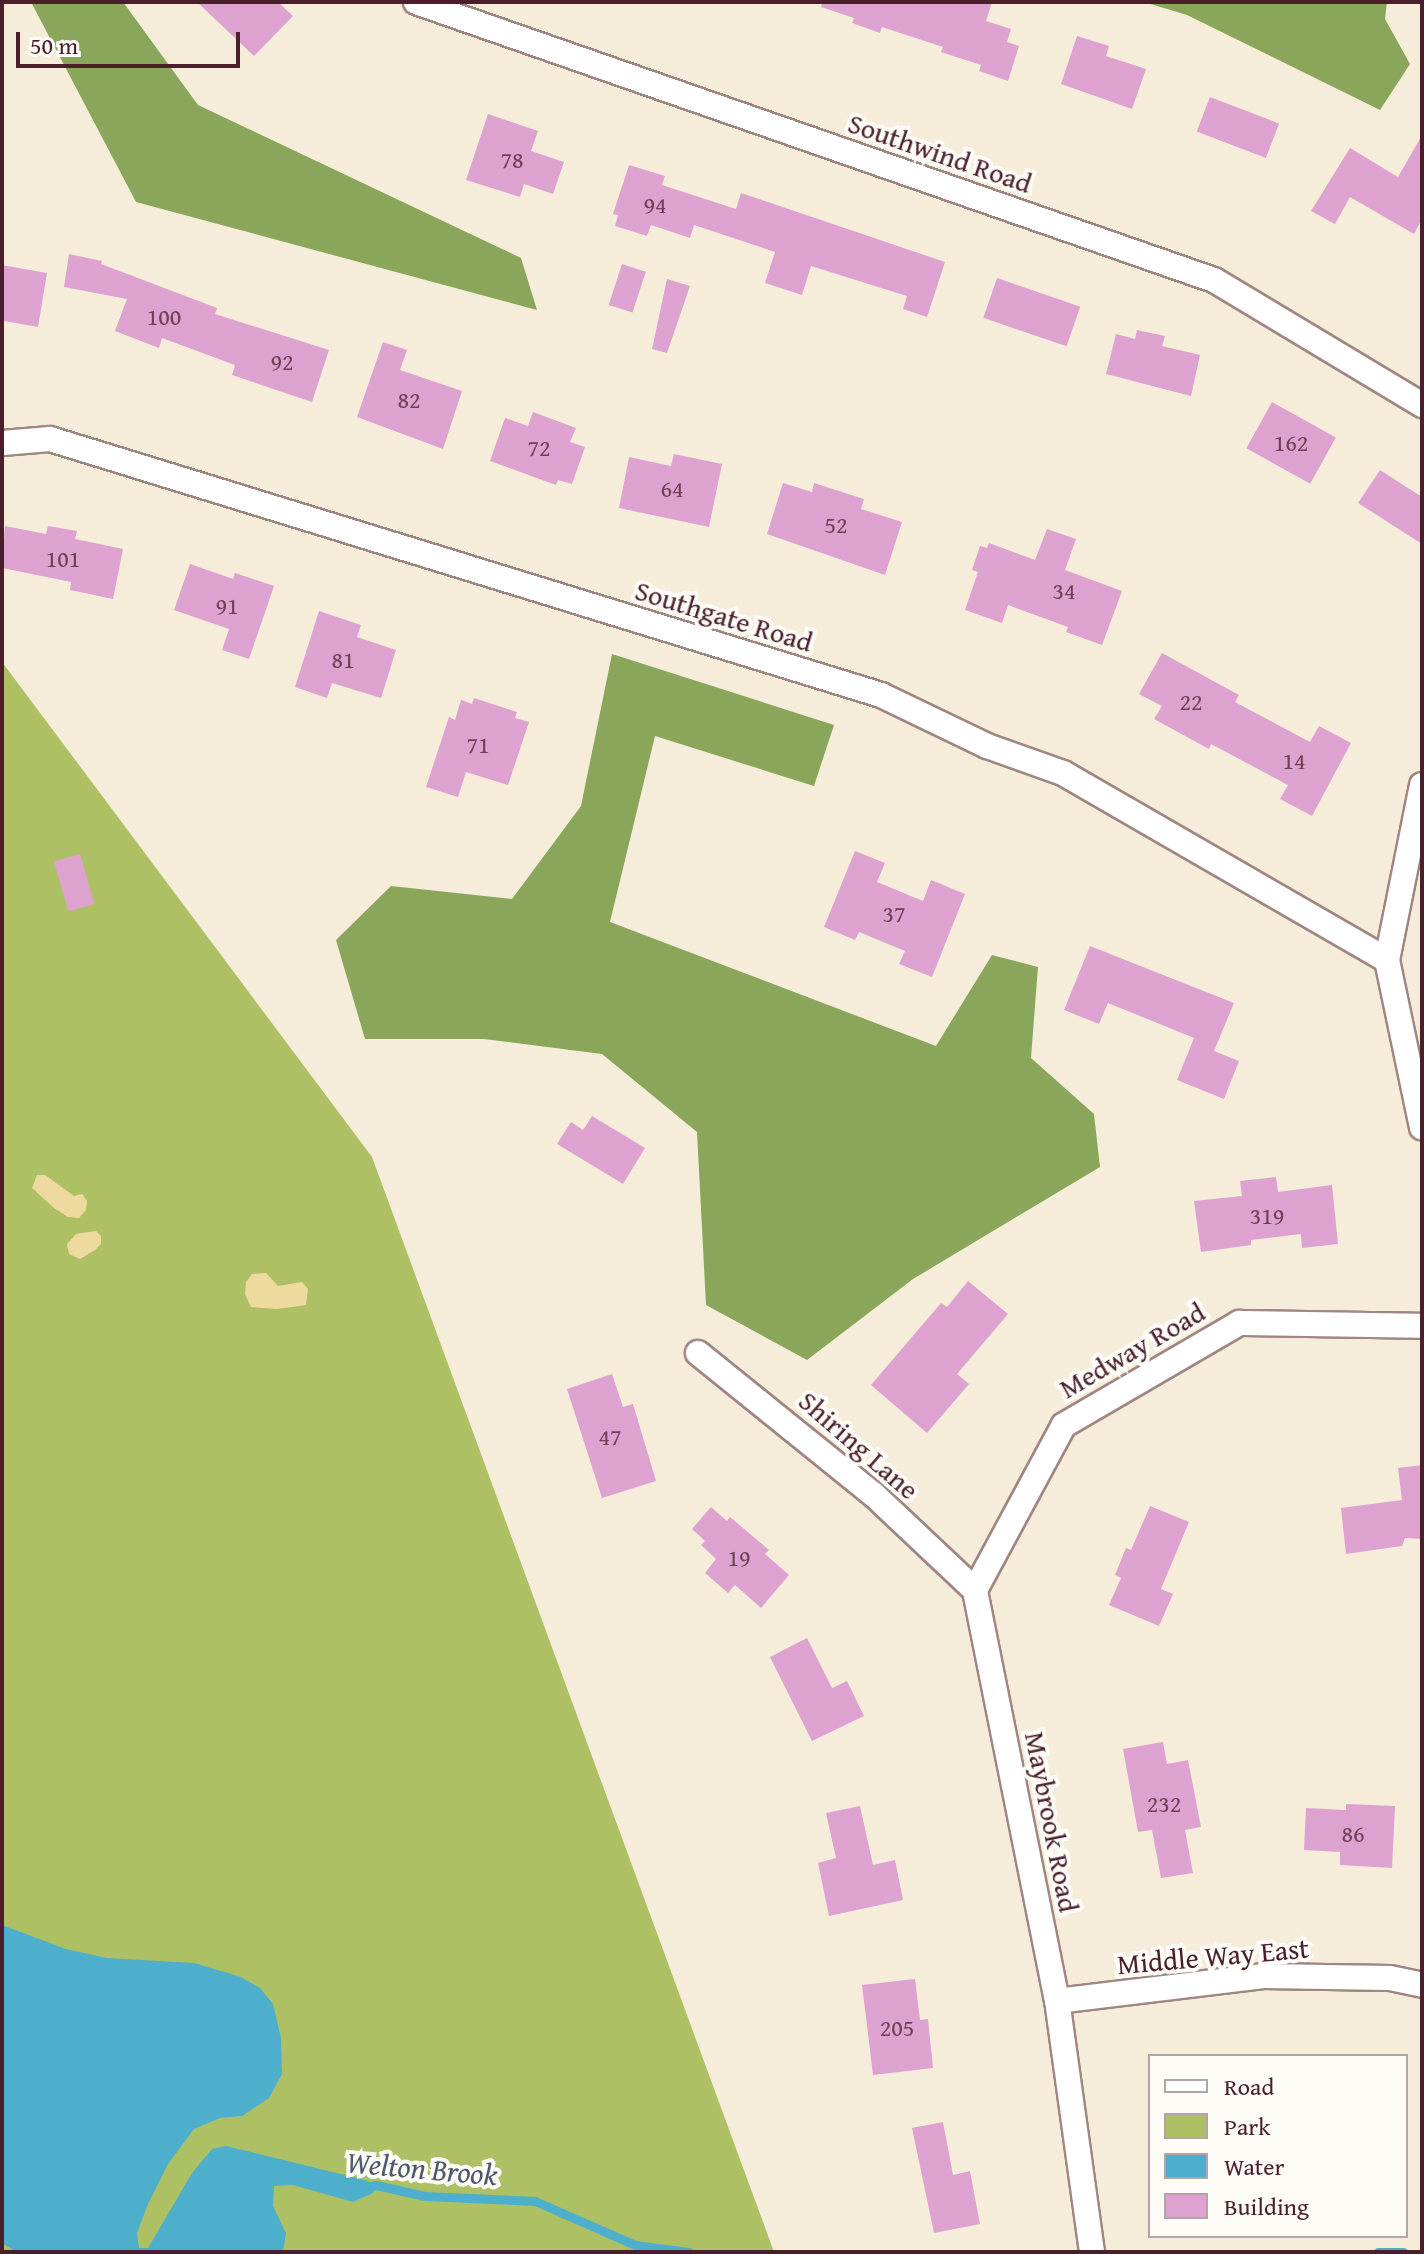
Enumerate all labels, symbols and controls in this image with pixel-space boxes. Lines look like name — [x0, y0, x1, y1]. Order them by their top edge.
scale bar — [20, 16, 244, 66]
text: 50 m — [30, 28, 78, 63]
street label: Southwind Road — [844, 106, 1036, 200]
house number: 78 — [500, 146, 524, 174]
house number: 94 — [643, 191, 667, 219]
house number: 100 — [147, 303, 181, 331]
house number: 92 — [270, 348, 294, 376]
house number: 82 — [397, 386, 421, 414]
house number: 162 — [1274, 429, 1308, 457]
house number: 72 — [527, 434, 551, 462]
house number: 64 — [660, 475, 684, 503]
house number: 52 — [824, 511, 848, 539]
house number: 101 — [46, 545, 80, 573]
street label: Southgate Road — [631, 573, 817, 659]
house number: 34 — [1052, 577, 1076, 605]
house number: 91 — [215, 592, 239, 620]
house number: 81 — [331, 646, 355, 674]
house number: 22 — [1179, 688, 1203, 716]
house number: 71 — [466, 731, 490, 759]
house number: 14 — [1282, 747, 1306, 775]
house number: 37 — [882, 900, 906, 928]
house number: 319 — [1250, 1202, 1284, 1230]
street label: Medway Road — [1053, 1295, 1211, 1405]
street label: Shiring Lane — [792, 1384, 926, 1506]
house number: 47 — [598, 1423, 622, 1451]
house number: 19 — [727, 1544, 751, 1572]
street label: Maybrook Road — [1018, 1729, 1086, 1915]
house number: 232 — [1147, 1790, 1181, 1818]
house number: 86 — [1341, 1820, 1365, 1848]
street label: Middle Way East — [1116, 1931, 1310, 1981]
house number: 205 — [880, 2014, 914, 2042]
legend — [1148, 2054, 1408, 2238]
text: Road — [1224, 2069, 1274, 2104]
text: Park — [1224, 2109, 1270, 2144]
water label: Welton Brook — [345, 2143, 499, 2193]
text: Water — [1224, 2149, 1284, 2184]
text: Building — [1224, 2189, 1309, 2224]

